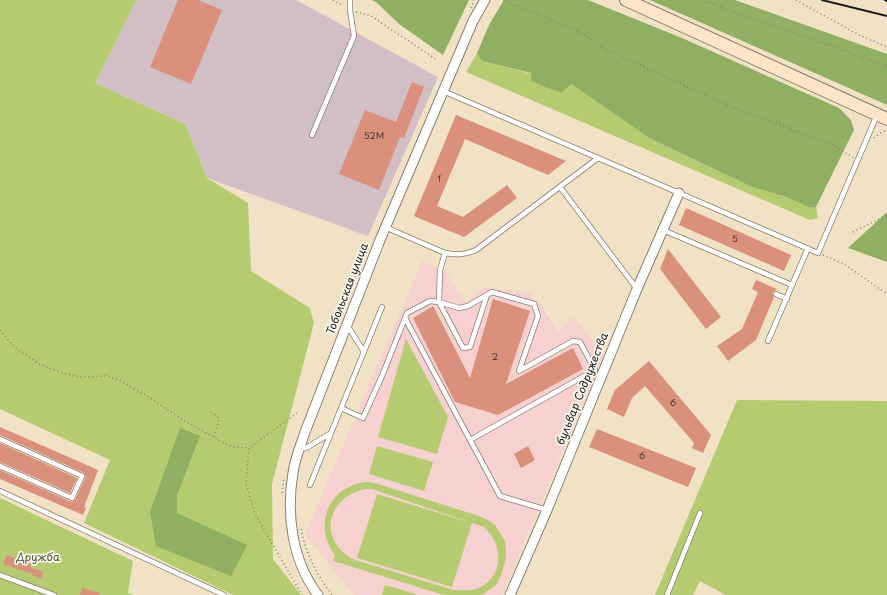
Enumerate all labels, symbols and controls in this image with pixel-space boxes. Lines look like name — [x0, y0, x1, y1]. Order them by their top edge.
house number: 52М — [364, 132, 384, 142]
house number: 1 — [437, 175, 441, 185]
house number: 5 — [732, 235, 738, 245]
street label: Тобольская улица — [324, 241, 372, 337]
street label: бульвар Содружества — [554, 331, 612, 447]
house number: 2 — [492, 353, 498, 363]
house number: 6 — [670, 399, 676, 409]
house number: 6 — [639, 452, 645, 462]
park label: Дружба — [16, 551, 60, 565]

